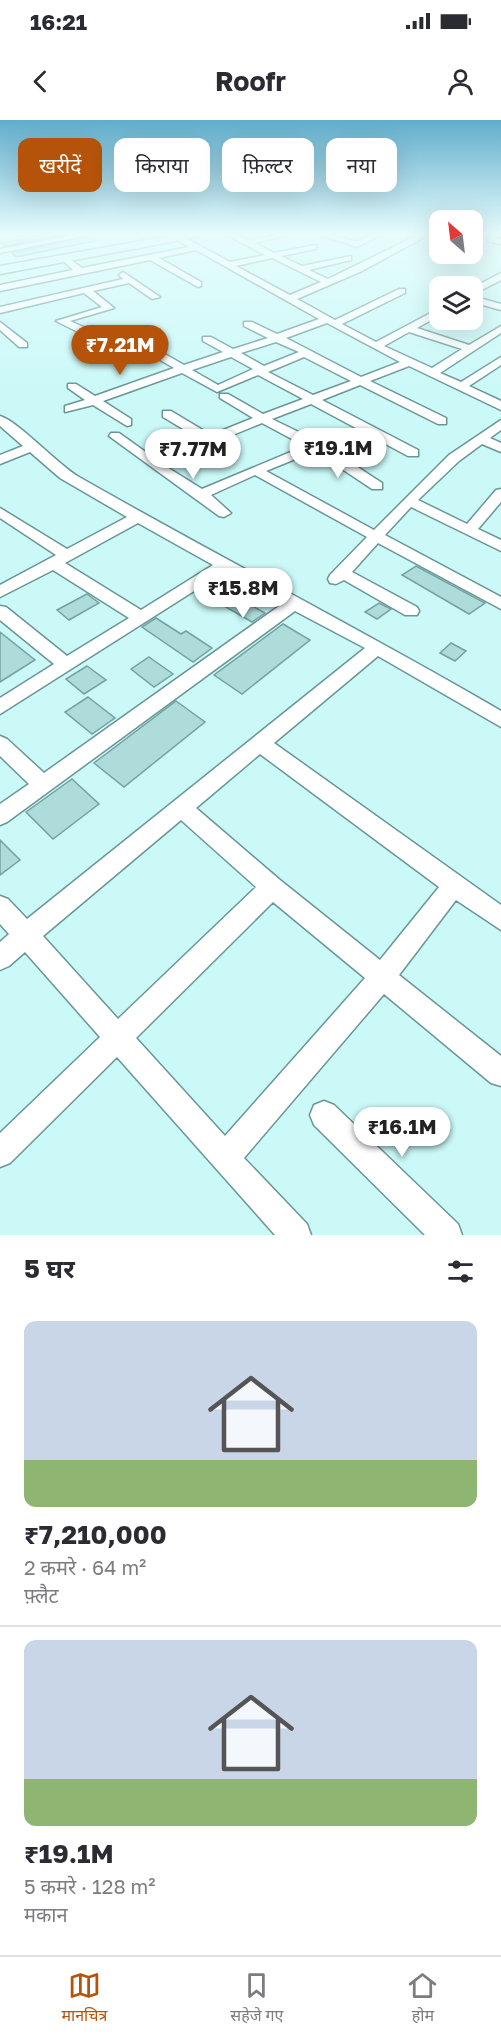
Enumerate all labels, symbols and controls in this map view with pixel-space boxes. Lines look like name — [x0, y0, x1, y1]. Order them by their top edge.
text: 16:21 — [30, 8, 87, 35]
icon: back — [24, 65, 57, 98]
text: Roofr — [215, 65, 286, 97]
icon: person — [444, 65, 477, 98]
chip: खरीदें — [18, 138, 102, 192]
chip: किराया — [114, 138, 210, 192]
chip: फ़िल्टर — [222, 138, 314, 192]
chip: नया — [326, 138, 397, 192]
north arrow — [429, 210, 483, 264]
map controls — [429, 210, 483, 330]
button: layers — [429, 276, 483, 330]
pin: ₹7.21M — [71, 325, 169, 376]
text: ₹7.21M — [85, 332, 155, 356]
pin: ₹19.1M — [289, 428, 387, 479]
pin: ₹7.77M — [144, 429, 242, 480]
text: ₹19.1M — [304, 435, 372, 459]
text: ₹7.77M — [159, 436, 227, 460]
pin: ₹15.8M — [194, 568, 292, 619]
text: ₹15.8M — [208, 575, 278, 599]
pin: ₹16.1M — [353, 1107, 451, 1158]
text: ₹16.1M — [368, 1114, 436, 1138]
text: 5 घर — [24, 1253, 75, 1284]
icon: filters — [444, 1255, 477, 1288]
icon: home — [197, 1360, 305, 1468]
text: ₹7,210,000 — [24, 1519, 167, 1550]
text: 2 कमरे · 64 m² — [24, 1555, 146, 1579]
text: फ़्लैट — [24, 1583, 59, 1607]
icon: home — [197, 1679, 305, 1787]
text: ₹19.1M — [24, 1838, 114, 1869]
text: 5 कमरे · 128 m² — [24, 1874, 156, 1898]
text: मकान — [24, 1902, 68, 1926]
tab: मानचित्र — [62, 1969, 107, 2028]
tab: सहेजे गए — [230, 1969, 283, 2028]
tab: होम — [406, 1969, 439, 2028]

